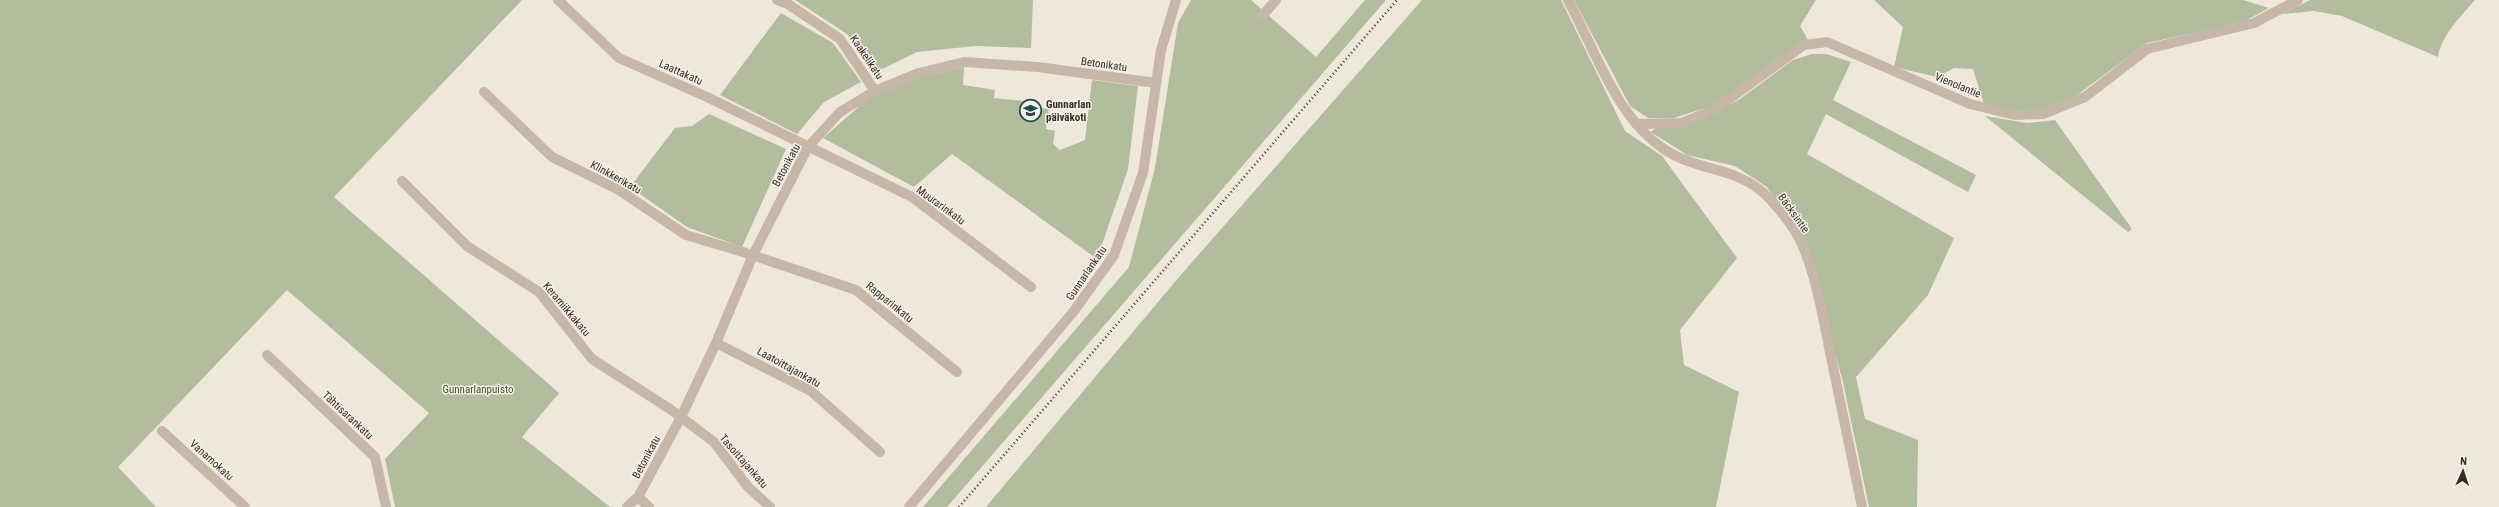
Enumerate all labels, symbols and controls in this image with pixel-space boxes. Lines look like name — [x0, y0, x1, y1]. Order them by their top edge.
street label: Kaakelikatu — [847, 33, 886, 82]
street label: Betonikatu — [1080, 55, 1128, 74]
street label: Laattakatu — [657, 57, 705, 88]
street label: Vienolantie — [1933, 70, 1983, 101]
school or university icon: Gunnarlan päiväkoti — [1017, 97, 1043, 123]
place label: Gunnarlan päiväkoti — [1046, 98, 1091, 124]
street label: Betonikatu — [770, 142, 803, 189]
street label: Klinkkerikatu — [588, 158, 643, 197]
street label: Muurarinkatu — [914, 183, 968, 228]
street label: Bäcksintie — [1775, 191, 1812, 235]
street label: Gunnarlankatu — [1063, 244, 1109, 303]
street label: Rapparinkatu — [863, 279, 916, 325]
street label: Keramiikkakatu — [540, 280, 593, 339]
street label: Laatoittajankatu — [755, 345, 823, 390]
park label: Gunnarlanpuisto — [442, 383, 514, 396]
street label: Tähtisarankatu — [320, 389, 376, 442]
street label: Tasoittajankatu — [717, 432, 771, 491]
street label: Betonikatu — [630, 434, 663, 481]
street label: Vanamokatu — [187, 437, 236, 483]
north arrow — [2443, 451, 2483, 491]
text: N — [2460, 455, 2467, 468]

